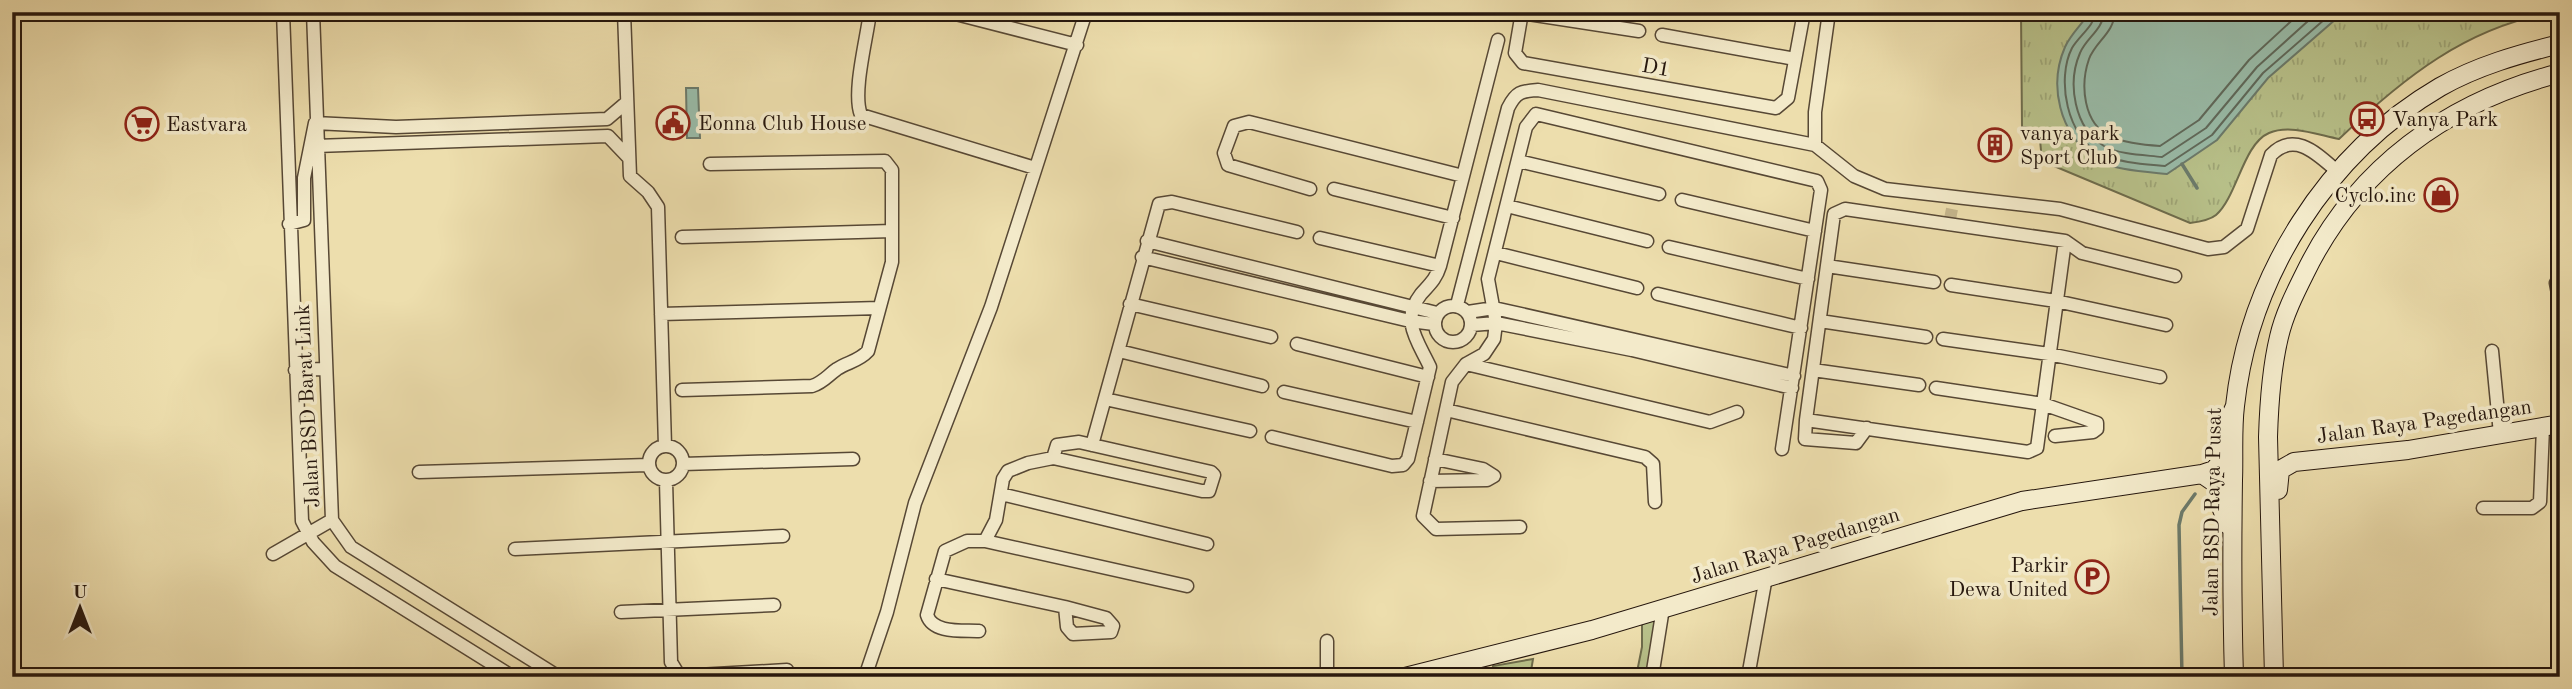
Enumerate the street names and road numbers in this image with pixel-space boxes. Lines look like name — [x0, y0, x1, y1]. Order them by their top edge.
street label: D1 — [1640, 56, 1672, 81]
street label: Jalan BSD Barat Link — [293, 304, 324, 508]
street label: Jalan Raya Pagedangan — [2315, 397, 2533, 448]
street label: Jalan BSD Raya Pusat — [2201, 407, 2226, 617]
street label: Jalan Raya Pagedangan — [1688, 505, 1902, 588]

